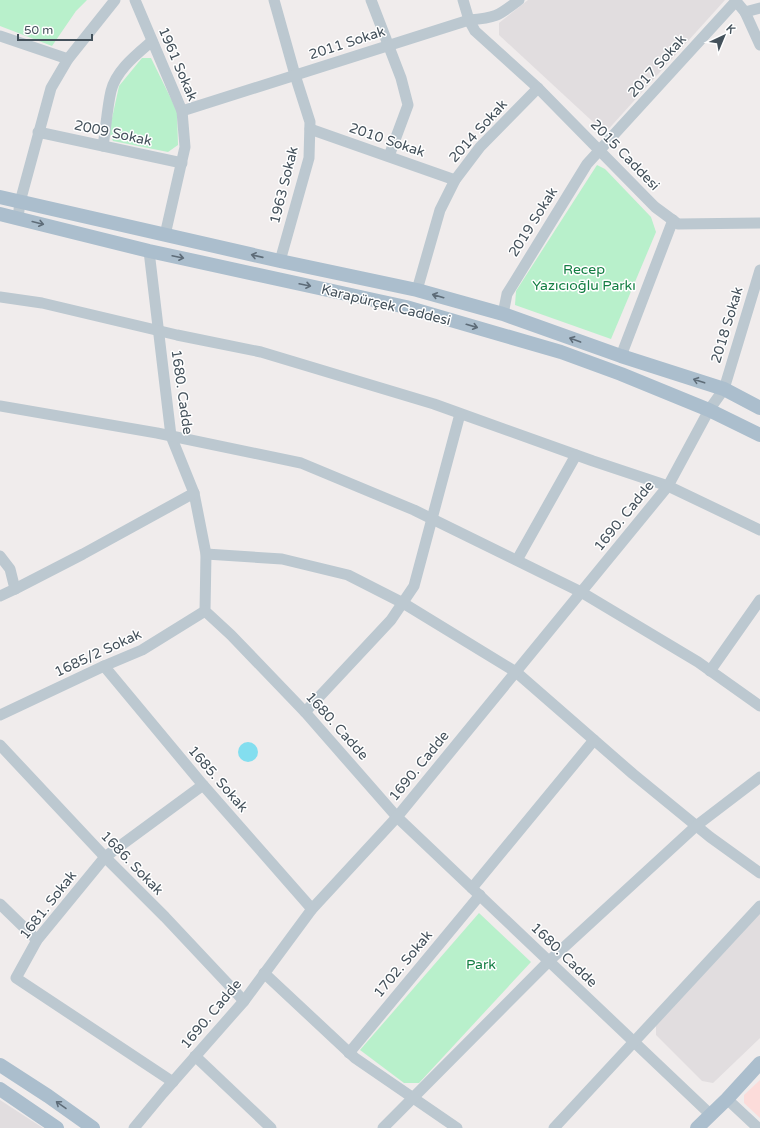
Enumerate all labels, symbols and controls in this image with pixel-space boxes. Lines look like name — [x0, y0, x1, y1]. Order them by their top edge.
scale bar — [18, 16, 92, 42]
north arrow — [704, 16, 744, 56]
text: K — [723, 22, 738, 37]
text: 50 m — [24, 23, 53, 37]
street label: 2011 Sokak — [307, 23, 388, 63]
street label: 1961 Sokak — [155, 24, 201, 104]
street label: 2017 Sokak — [624, 31, 690, 101]
street label: 2014 Sokak — [445, 96, 511, 166]
street label: 2009 Sokak — [73, 116, 154, 150]
street label: 2015 Caddesi — [587, 116, 663, 194]
street label: 2010 Sokak — [347, 119, 427, 161]
street label: 1963 Sokak — [266, 144, 302, 225]
street label: 2019 Sokak — [505, 184, 561, 260]
one-way arrow — [31, 220, 44, 227]
one-way arrow — [251, 252, 264, 260]
one-way arrow — [171, 254, 184, 262]
park label: Recep Yazıcıoğlu Parkı — [532, 261, 636, 294]
street label: Karapürçek Caddesi — [319, 281, 453, 329]
one-way arrow — [298, 282, 311, 290]
street label: 2018 Sokak — [707, 284, 747, 365]
one-way arrow — [432, 292, 445, 299]
one-way arrow — [465, 323, 478, 330]
one-way arrow — [569, 336, 582, 343]
street label: 1680. Cadde — [168, 348, 196, 436]
one-way arrow — [692, 377, 705, 384]
street label: 1690. Cadde — [590, 477, 658, 555]
street label: 1685/2 Sokak — [52, 625, 144, 681]
street label: 1680. Cadde — [302, 688, 372, 764]
street label: 1690. Cadde — [385, 727, 453, 805]
street label: 1685. Sokak — [185, 742, 252, 816]
street label: 1686. Sokak — [97, 827, 167, 899]
street label: 1681. Sokak — [16, 867, 80, 943]
street label: 1680. Cadde — [527, 919, 601, 991]
street label: 1702. Sokak — [370, 927, 436, 1001]
park label: Park — [466, 956, 496, 973]
street label: 1690. Cadde — [177, 976, 245, 1052]
one-way arrow — [56, 1101, 67, 1109]

